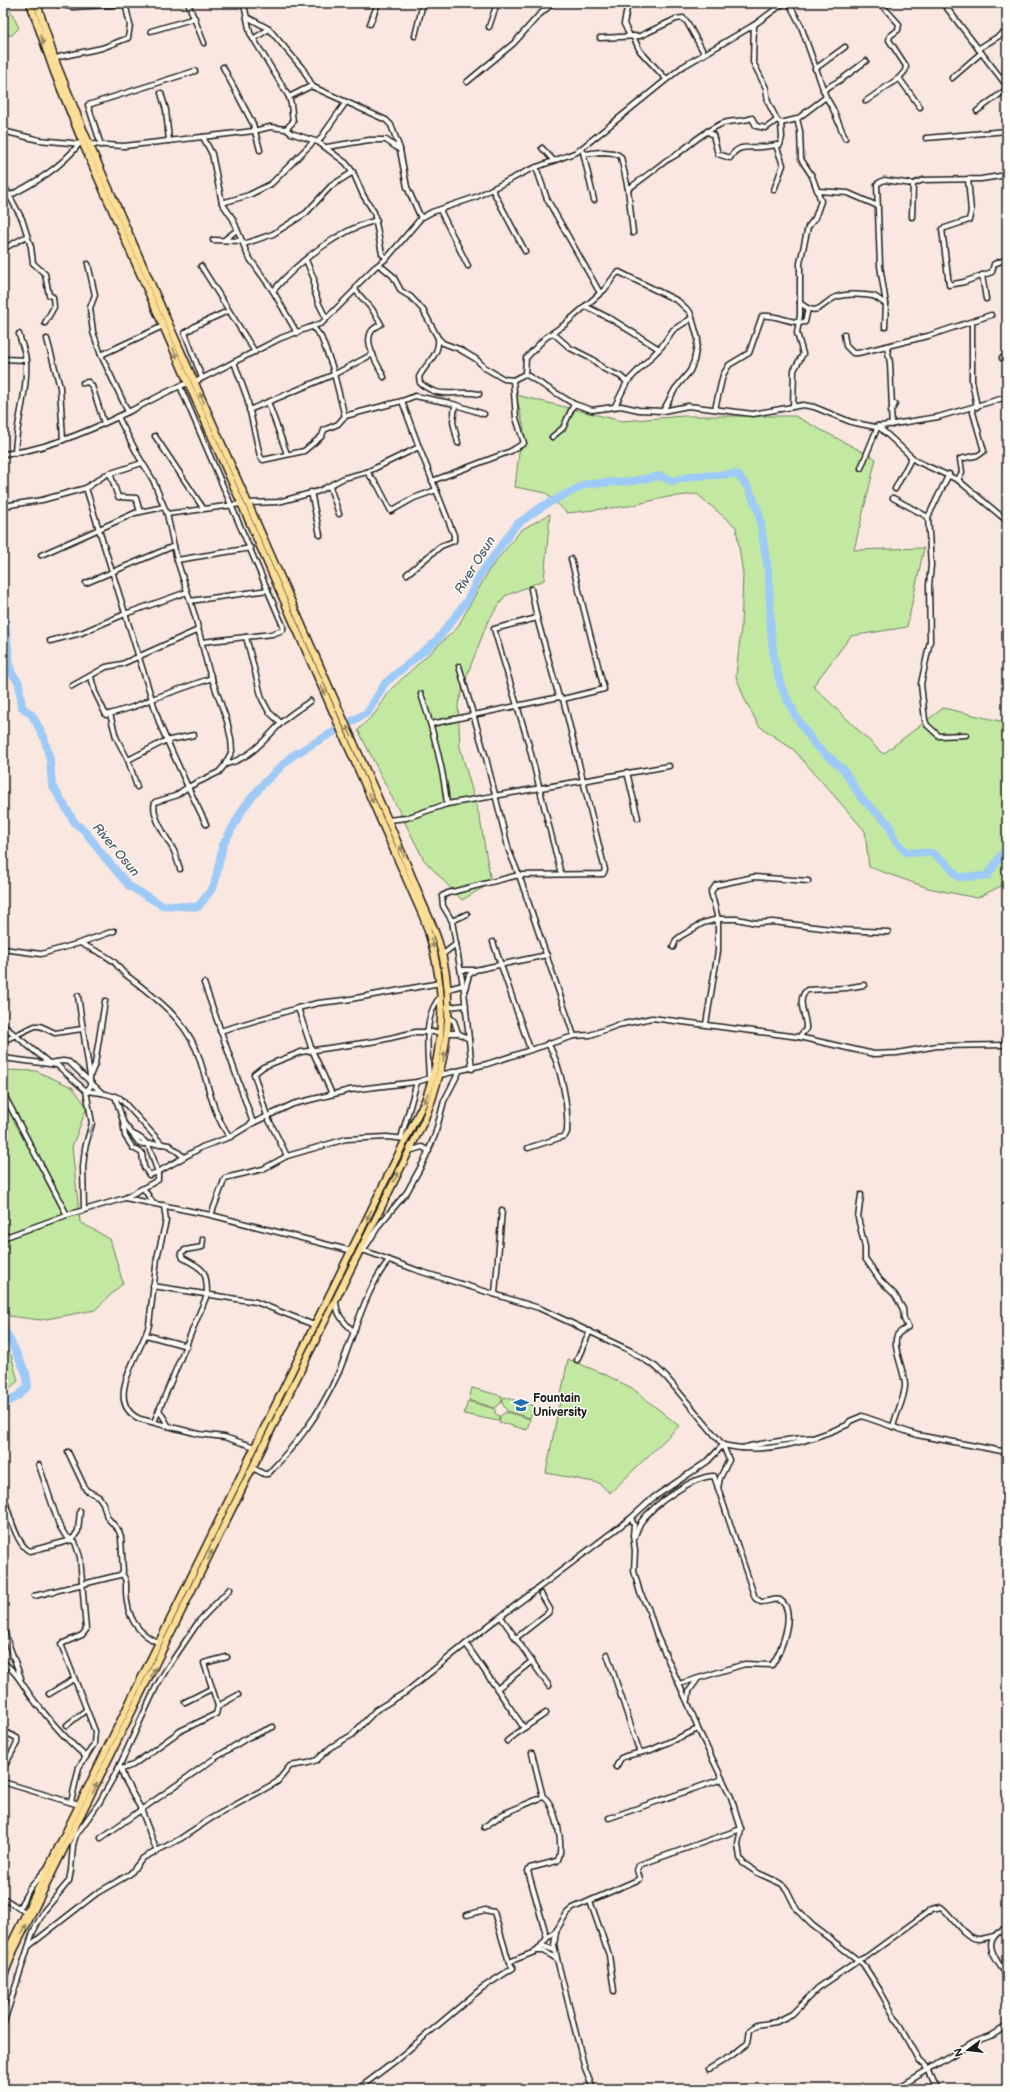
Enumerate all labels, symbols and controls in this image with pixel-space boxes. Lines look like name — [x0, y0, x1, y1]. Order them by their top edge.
one-way arrow — [39, 34, 45, 46]
one-way arrow — [172, 347, 178, 359]
one-way arrow — [198, 392, 204, 404]
water label: River Osun — [451, 533, 499, 597]
one-way arrow — [320, 684, 326, 696]
one-way arrow — [345, 725, 351, 737]
one-way arrow — [368, 792, 374, 803]
water label: River Osun — [89, 820, 143, 880]
one-way arrow — [398, 845, 404, 857]
one-way arrow — [429, 938, 435, 950]
one-way arrow — [441, 1050, 447, 1063]
one-way arrow — [422, 1093, 428, 1105]
one-way arrow — [87, 1123, 93, 1136]
one-way arrow — [393, 1171, 399, 1182]
one-way arrow — [366, 1210, 372, 1221]
place label: Fountain University — [533, 1391, 587, 1420]
school or university icon: Fountain University — [512, 1396, 530, 1414]
one-way arrow — [207, 1549, 213, 1561]
one-way arrow — [150, 1666, 156, 1677]
one-way arrow — [92, 1782, 98, 1794]
one-way arrow — [21, 1924, 27, 1935]
north arrow — [948, 2030, 988, 2070]
text: N — [951, 2047, 966, 2058]

